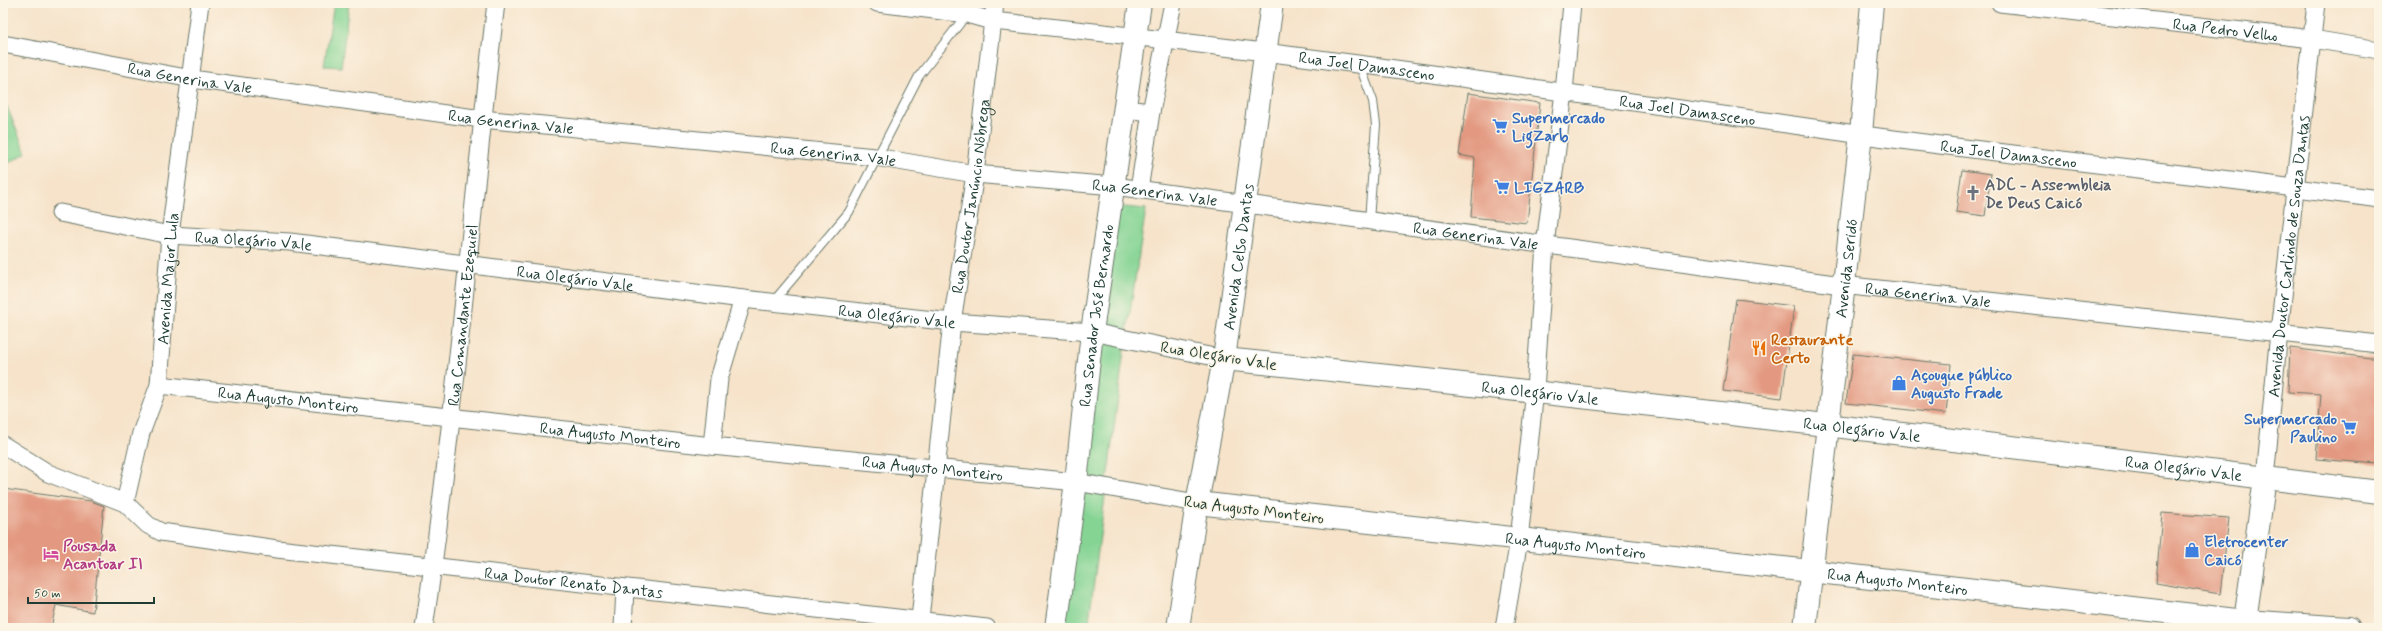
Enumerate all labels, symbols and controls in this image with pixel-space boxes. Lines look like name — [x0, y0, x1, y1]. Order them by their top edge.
street label: Rua Pedro Velho — [2172, 14, 2279, 47]
street label: Rua Joel Damasceno — [1297, 47, 1436, 86]
street label: Rua Generina Vale — [126, 58, 254, 99]
street label: Rua Joel Damasceno — [1618, 91, 1757, 131]
street label: Rua Doutor Janúncio Nóbrega — [948, 98, 996, 295]
street label: Rua Generina Vale — [447, 105, 575, 140]
place label: Supermercado LigZarb — [1512, 108, 1606, 149]
street label: Avenida Doutor Carlindo de Souza Dantas — [2264, 114, 2315, 398]
supermarket icon: Supermercado LigZarb — [1491, 117, 1509, 135]
street label: Rua Joel Damasceno — [1939, 136, 2078, 174]
street label: Rua Generina Vale — [769, 138, 898, 172]
street label: Rua Generina Vale — [1091, 175, 1219, 212]
place label: ADC - Assembleia De Deus Caicó — [1985, 175, 2112, 214]
supermarket icon: LIGZARB — [1493, 178, 1511, 196]
place label: LIGZARB — [1514, 178, 1584, 199]
street label: Avenida Celso Dantas — [1219, 183, 1260, 332]
church icon: ADC - Assembleia De Deus Caicó — [1964, 184, 1982, 202]
street label: Avenida Major Lula — [153, 211, 185, 345]
street label: Rua Generina Vale — [1412, 218, 1540, 256]
street label: Avenida Seridó — [1831, 218, 1863, 319]
street label: Rua Senador José Bernardo — [1075, 223, 1120, 408]
street label: Rua Comandante Ezequiel — [444, 224, 484, 408]
street label: Rua Olegário Vale — [194, 227, 314, 257]
street label: Rua Olegário Vale — [515, 262, 635, 297]
street label: Rua Generina Vale — [1864, 279, 1992, 313]
street label: Rua Olegário Vale — [837, 301, 957, 334]
place label: Restaurante Certo — [1771, 330, 1853, 369]
street label: Rua Olegário Vale — [1159, 337, 1279, 377]
restaurant icon: Restaurante Certo — [1750, 339, 1768, 357]
place label: Açougue público Augusto Frade — [1911, 365, 2012, 405]
shop icon: Açougue público Augusto Frade — [1890, 374, 1908, 392]
street label: Rua Olegário Vale — [1480, 377, 1600, 411]
street label: Rua Augusto Monteiro — [217, 383, 360, 419]
place label: Supermercado Paulino — [2244, 409, 2337, 448]
street label: Rua Olegário Vale — [1802, 413, 1922, 448]
street label: Rua Augusto Monteiro — [539, 418, 682, 454]
supermarket icon: Supermercado Paulino — [2340, 418, 2358, 436]
street label: Rua Augusto Monteiro — [861, 452, 1004, 487]
street label: Rua Olegário Vale — [2124, 452, 2244, 487]
street label: Rua Augusto Monteiro — [1182, 491, 1325, 530]
street label: Rua Augusto Monteiro — [1504, 528, 1647, 565]
place label: Eletrocenter Caicó — [2204, 532, 2289, 571]
place label: Pousada Acantoar II — [63, 536, 143, 575]
shop icon: Eletrocenter Caicó — [2183, 541, 2201, 559]
hotel icon: Pousada Acantoar II — [42, 545, 60, 563]
street label: Rua Doutor Renato Dantas — [483, 563, 664, 604]
street label: Rua Augusto Monteiro — [1826, 564, 1969, 601]
scale bar — [28, 579, 154, 605]
text: 50 m — [34, 586, 61, 602]

